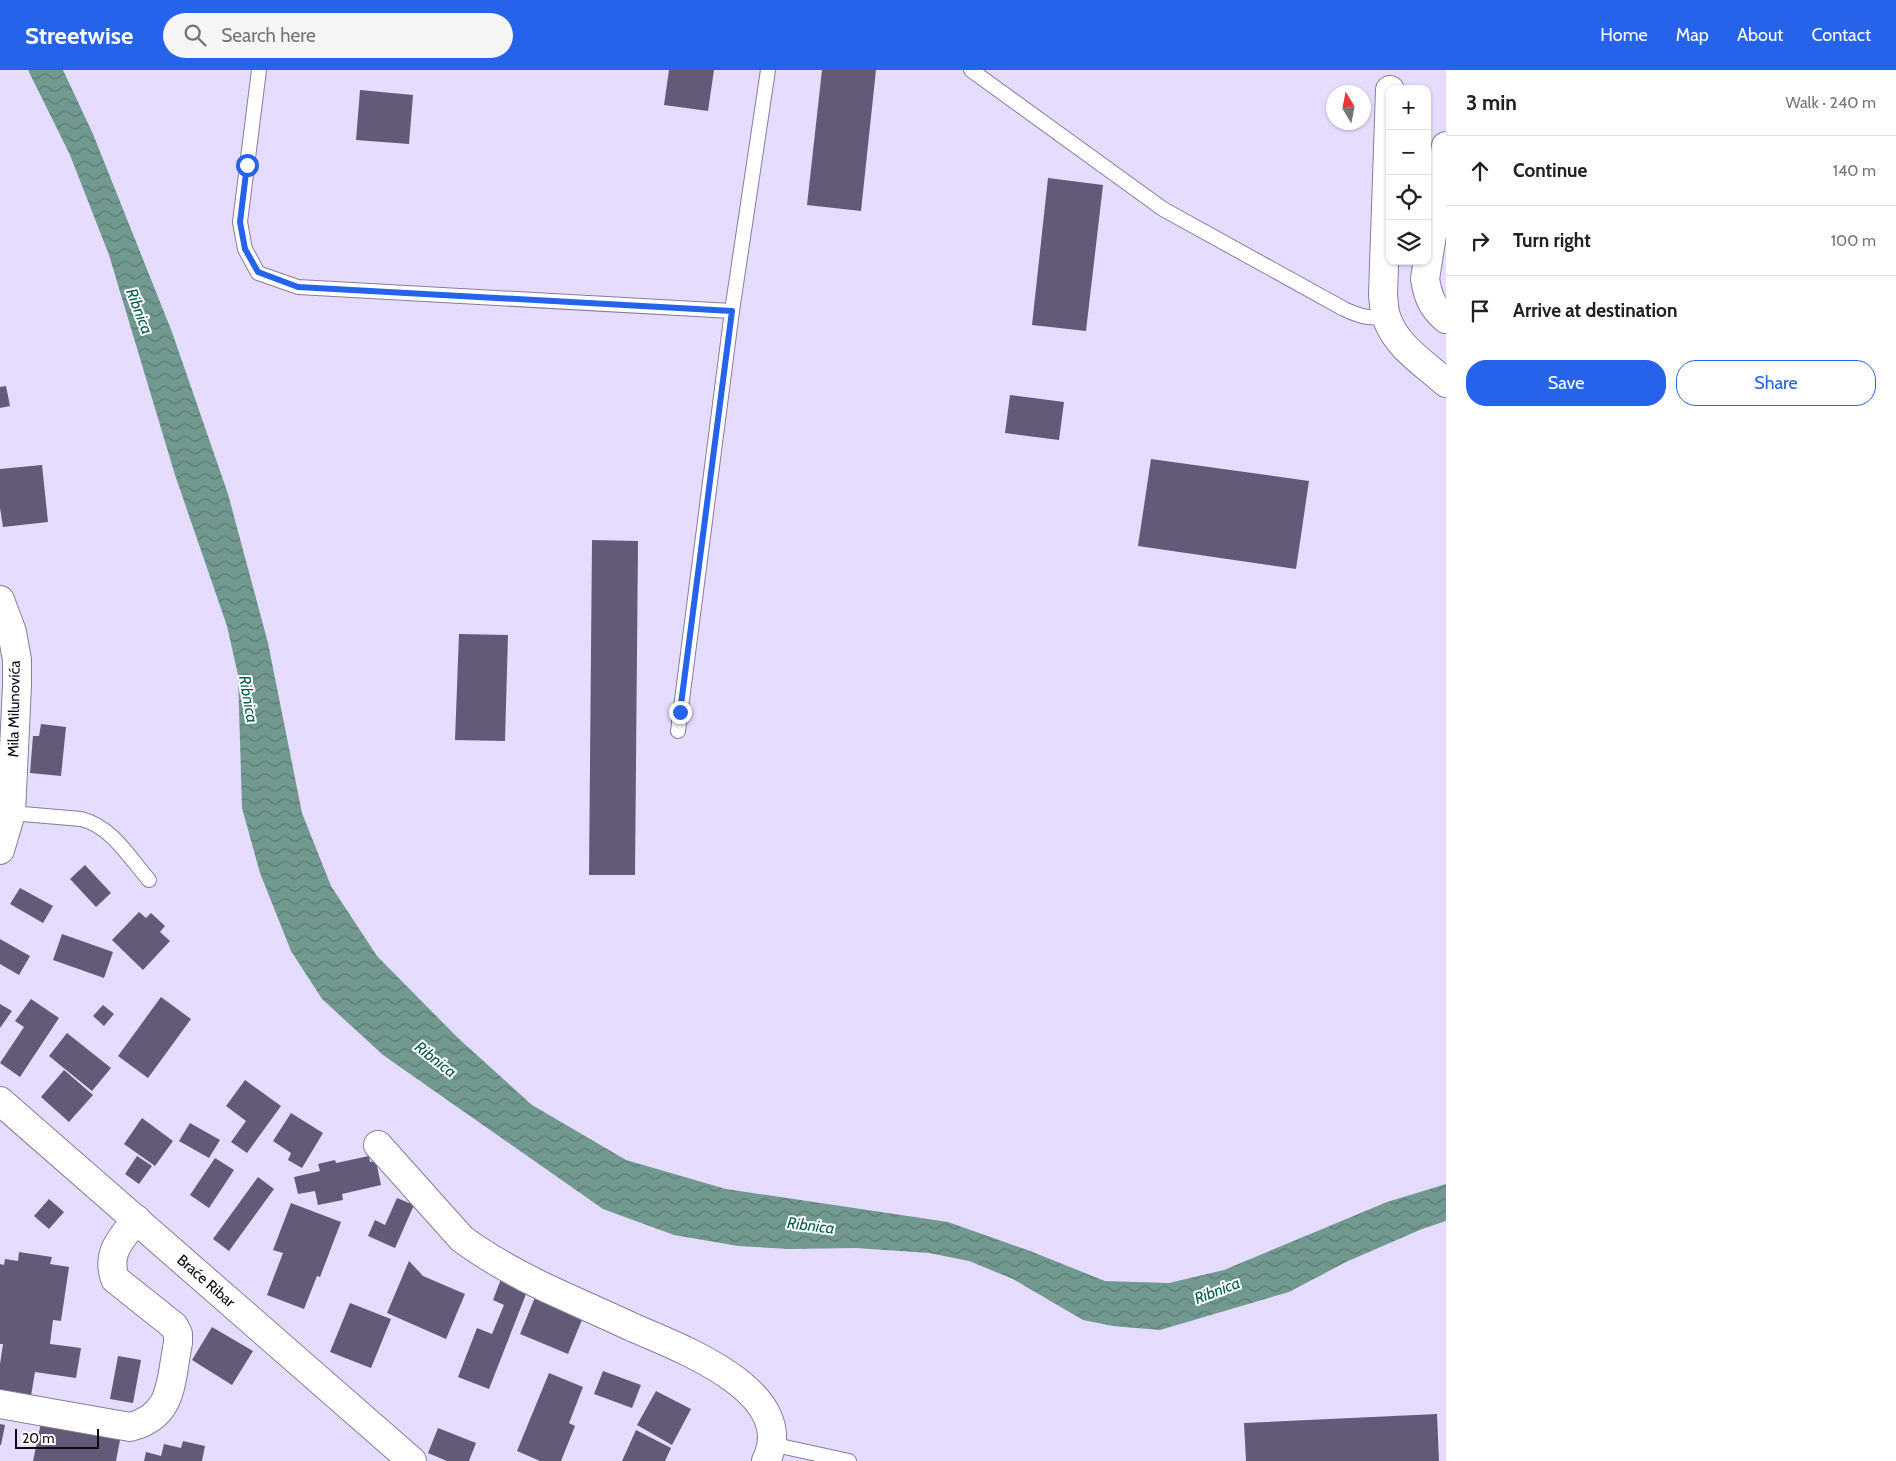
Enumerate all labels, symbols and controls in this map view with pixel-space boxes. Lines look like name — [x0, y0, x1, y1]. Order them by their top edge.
search box — [163, 13, 513, 58]
text: Streetwise — [25, 21, 133, 50]
icon: search — [181, 21, 209, 49]
text: Search here — [221, 24, 316, 47]
text: Home — [1600, 24, 1648, 46]
text: Map — [1676, 24, 1709, 46]
text: About — [1737, 24, 1783, 46]
text: Contact — [1811, 24, 1871, 46]
north arrow — [1326, 85, 1371, 130]
map controls — [1386, 85, 1431, 265]
button: + — [1386, 85, 1431, 130]
text: 3 min — [1466, 90, 1517, 115]
text: Walk · 240 m — [1785, 93, 1876, 112]
button: − — [1386, 130, 1431, 175]
route start — [236, 154, 259, 177]
icon: ahead — [1466, 157, 1494, 185]
text: Continue — [1513, 159, 1587, 182]
text: 140 m — [1833, 161, 1876, 180]
button: locate — [1386, 175, 1431, 220]
button: layers — [1386, 220, 1431, 265]
icon: right — [1466, 227, 1494, 255]
text: Turn right — [1513, 229, 1591, 252]
text: 100 m — [1831, 231, 1876, 250]
water label: Ribnica — [122, 286, 157, 337]
icon: arrive — [1466, 297, 1494, 325]
text: Arrive at destination — [1513, 299, 1677, 322]
button: Save — [1466, 360, 1666, 406]
button: Share — [1676, 360, 1876, 406]
street label: Mila Milunovića — [4, 660, 24, 758]
water label: Ribnica — [235, 674, 262, 724]
route end — [669, 701, 692, 724]
water label: Ribnica — [411, 1037, 460, 1082]
water label: Ribnica — [786, 1213, 836, 1238]
street label: Braće Ribar — [173, 1251, 239, 1311]
water label: Ribnica — [1192, 1273, 1243, 1308]
scale bar — [15, 1426, 99, 1449]
text: 20 m — [22, 1429, 55, 1447]

